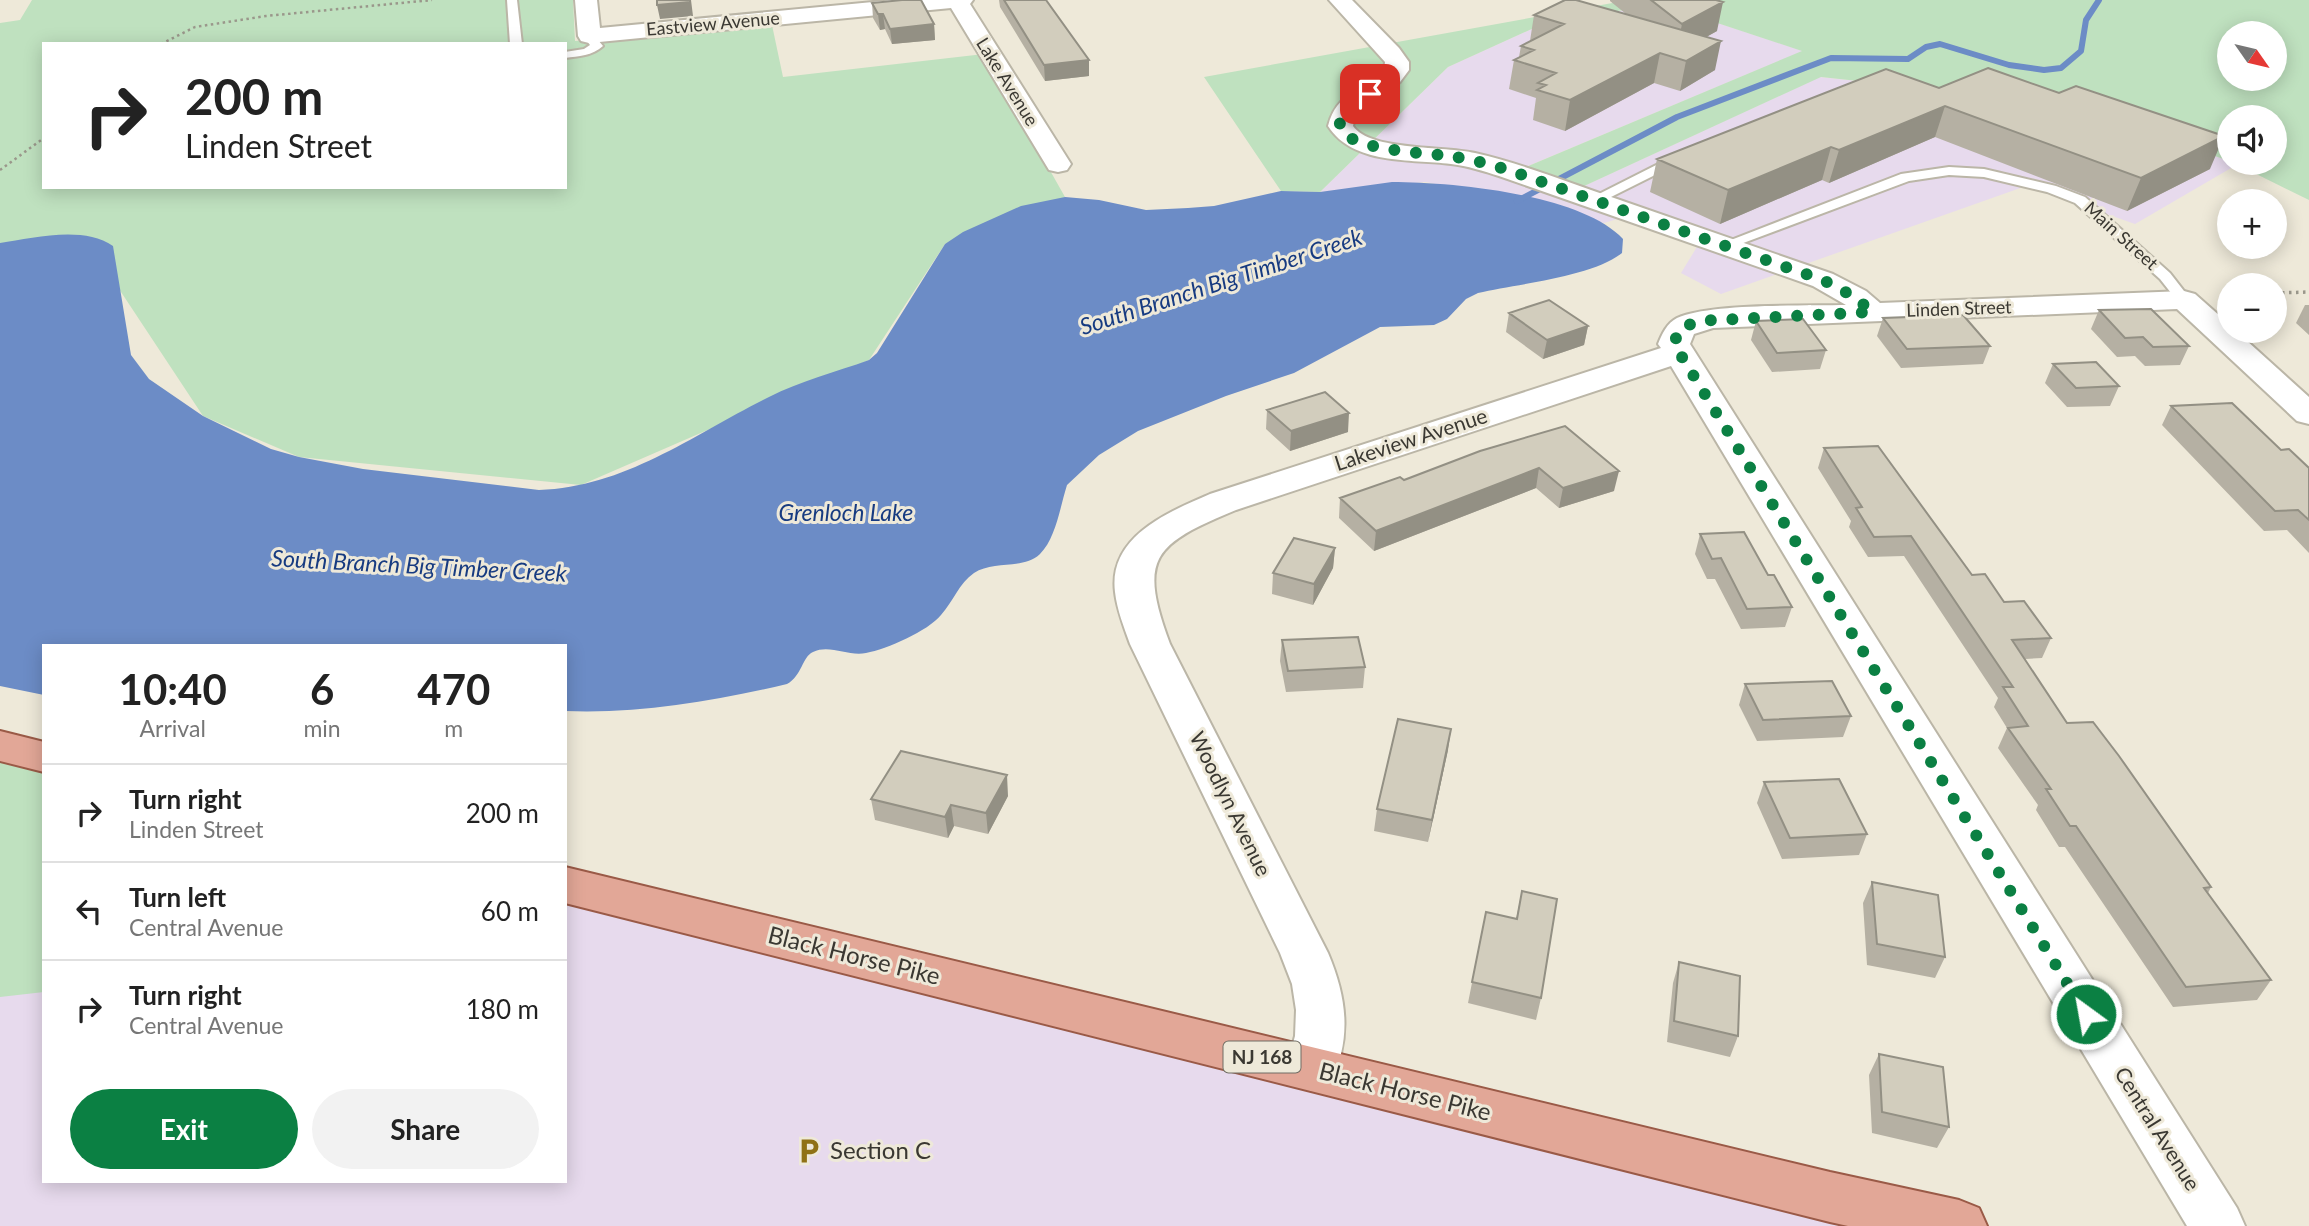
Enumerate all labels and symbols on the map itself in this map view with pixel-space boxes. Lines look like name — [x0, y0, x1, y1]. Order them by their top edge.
street label: Eastview Avenue — [645, 6, 781, 40]
north arrow — [2217, 21, 2287, 91]
street label: Lake Avenue — [972, 33, 1044, 130]
pin — [1340, 64, 1400, 124]
street label: Main Street — [2080, 196, 2164, 274]
water label: South Branch Big Timber Creek — [1076, 222, 1367, 340]
street label: Linden Street — [1906, 295, 2012, 321]
street label: Lakeview Avenue — [1331, 402, 1490, 475]
water label: Grenloch Lake — [779, 498, 913, 526]
water label: South Branch Big Timber Creek — [271, 543, 568, 587]
street label: Woodlyn Avenue — [1186, 727, 1277, 880]
street label: Black Horse Pike — [765, 919, 943, 990]
position arrow — [2049, 977, 2123, 1051]
road number: NJ 168 — [1224, 1042, 1300, 1072]
street label: Black Horse Pike — [1316, 1055, 1494, 1126]
street label: Central Avenue — [2110, 1062, 2206, 1195]
place label: Section C — [830, 1135, 931, 1164]
parking icon: Section C — [794, 1136, 824, 1166]

